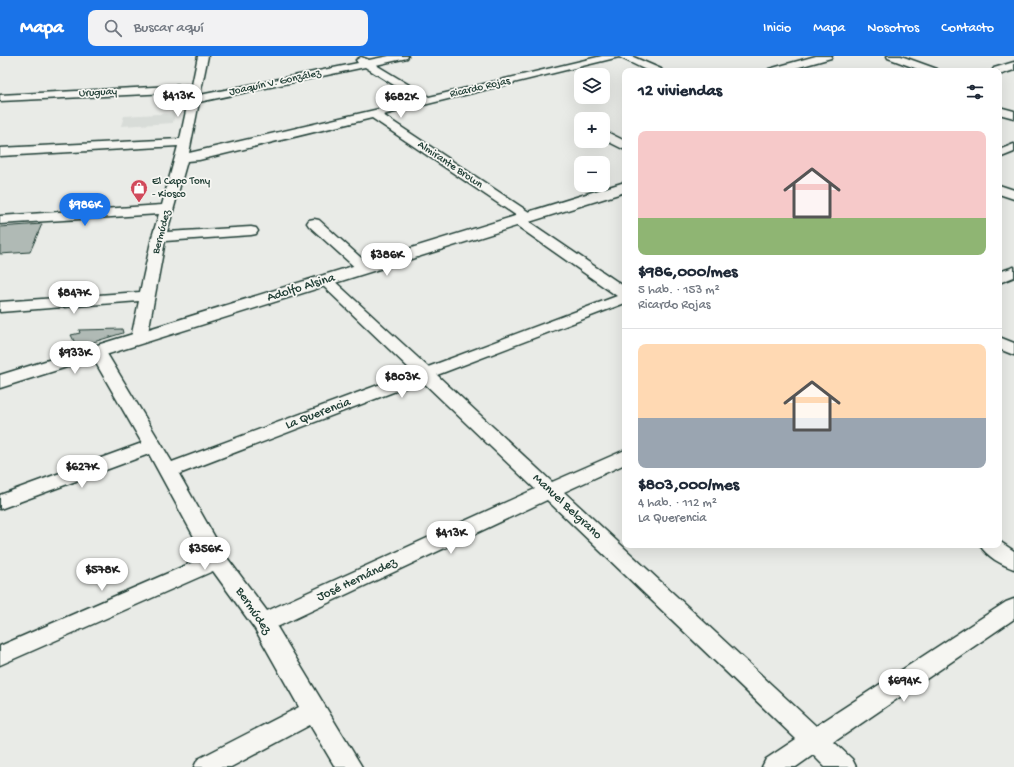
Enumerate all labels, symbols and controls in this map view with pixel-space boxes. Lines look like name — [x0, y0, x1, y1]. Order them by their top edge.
search box — [88, 10, 368, 46]
text: Mapa — [20, 17, 64, 40]
icon: search — [102, 17, 124, 39]
text: Buscar aquí — [134, 19, 204, 37]
text: Inicio — [763, 20, 791, 37]
text: Mapa — [813, 20, 845, 37]
text: Nosotros — [867, 20, 919, 37]
text: Contacto — [941, 20, 994, 37]
street label: Joaquín V. González — [228, 67, 323, 99]
map controls — [574, 68, 610, 192]
button: layers — [574, 68, 610, 104]
street label: Ricardo Rojas — [449, 75, 512, 101]
icon: filters — [964, 81, 986, 103]
text: 12 viviendas — [638, 82, 722, 102]
pin: $413K — [150, 84, 206, 118]
pin: $682K — [373, 85, 429, 119]
street label: Uruguay — [79, 86, 118, 100]
text: $413K — [162, 89, 194, 104]
text: $682K — [384, 90, 418, 105]
button: + — [574, 112, 610, 148]
street label: Almirante Brown — [415, 139, 486, 192]
button: − — [574, 156, 610, 192]
icon: home — [776, 157, 848, 229]
place label: El Capo Tony - Kiosco — [152, 176, 211, 201]
shop icon: El Capo Tony - Kiosco — [129, 178, 149, 203]
pin: $986K — [57, 193, 113, 227]
text: $986K — [68, 198, 102, 213]
street label: Bermúdez — [150, 208, 174, 256]
pin: $386K — [359, 243, 415, 277]
text: $386K — [370, 248, 404, 263]
text: $986,000/mes — [638, 263, 738, 283]
street label: Adolfo Alsina — [265, 270, 338, 305]
pin: $847K — [46, 281, 102, 315]
text: 5 hab. · 153 m² — [638, 283, 720, 298]
text: $847K — [57, 286, 91, 301]
text: Ricardo Rojas — [638, 298, 711, 313]
pin: $933K — [47, 341, 103, 375]
text: $933K — [58, 346, 92, 361]
pin: $803K — [374, 365, 430, 399]
text: $803K — [385, 370, 419, 385]
icon: home — [776, 370, 848, 442]
street label: La Querencia — [283, 394, 353, 433]
pin: $627K — [54, 455, 110, 489]
text: $627K — [66, 460, 98, 475]
street label: Manuel Belgrano — [529, 471, 605, 543]
text: $803,000/mes — [638, 476, 739, 496]
text: 4 hab. · 112 m² — [638, 496, 717, 511]
text: La Querencia — [638, 511, 707, 526]
pin: $413K — [423, 521, 479, 555]
text: $413K — [435, 526, 467, 541]
pin: $356K — [177, 537, 233, 571]
text: $356K — [188, 542, 222, 557]
street label: José Hernández — [315, 554, 401, 605]
pin: $578K — [74, 558, 130, 592]
text: $578K — [85, 563, 119, 578]
street label: Bermúdez — [231, 584, 275, 638]
pin: $694K — [876, 669, 932, 703]
text: $694K — [888, 674, 920, 689]

